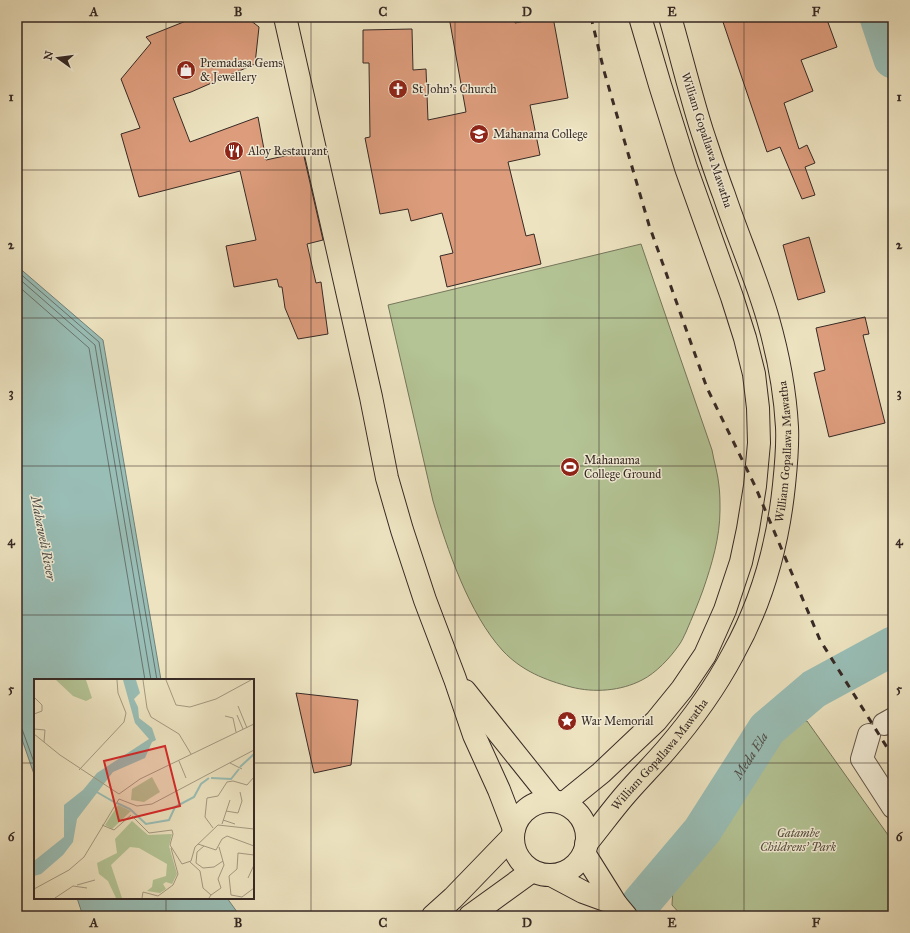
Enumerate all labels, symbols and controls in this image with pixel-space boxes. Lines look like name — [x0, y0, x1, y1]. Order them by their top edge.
text: A — [89, 4, 99, 20]
text: B — [234, 4, 243, 20]
text: C — [379, 4, 388, 20]
text: D — [522, 4, 532, 20]
text: E — [667, 4, 677, 20]
text: F — [812, 4, 821, 20]
north arrow — [38, 38, 78, 78]
text: N — [41, 49, 56, 62]
place label: Premadasa Gems & Jewellery — [200, 56, 283, 85]
shop icon: Premadasa Gems & Jewellery — [175, 59, 197, 81]
street label: William Gopallawa Mawatha — [678, 71, 736, 210]
church icon: St John's Church — [387, 78, 409, 100]
place label: St John's Church — [412, 82, 497, 97]
text: 1 — [8, 89, 14, 105]
text: 1 — [896, 89, 902, 105]
school or university icon: Mahanama College — [468, 123, 490, 145]
place label: Mahanama College — [493, 127, 588, 142]
restaurant icon: Aloy Restaurant — [223, 140, 245, 162]
place label: Aloy Restaurant — [247, 144, 328, 158]
text: 2 — [8, 237, 15, 253]
text: 2 — [896, 237, 903, 253]
street label: William Gopallawa Mawatha — [772, 379, 794, 523]
text: 3 — [8, 385, 14, 401]
text: 3 — [896, 385, 902, 401]
place label: Mahanama College Ground — [584, 453, 661, 482]
sports icon: Mahanama College Ground — [559, 456, 581, 478]
water label: Mahaweli River — [27, 493, 59, 582]
text: 4 — [7, 533, 15, 549]
text: 4 — [895, 533, 903, 549]
inset map — [34, 679, 254, 899]
text: 5 — [8, 681, 15, 697]
text: 5 — [896, 681, 903, 697]
street label: William Gopallawa Mawatha — [608, 695, 711, 813]
place icon: War Memorial — [556, 710, 578, 732]
place label: War Memorial — [581, 714, 654, 728]
water label: Meda Ela — [729, 730, 772, 784]
park label: Gatambe Childrens' Park — [760, 826, 837, 854]
text: 6 — [8, 829, 16, 845]
text: 6 — [896, 829, 904, 845]
text: A — [89, 915, 99, 931]
text: B — [234, 915, 243, 931]
text: C — [379, 915, 388, 931]
text: D — [522, 915, 532, 931]
text: E — [667, 915, 677, 931]
text: F — [812, 915, 821, 931]

